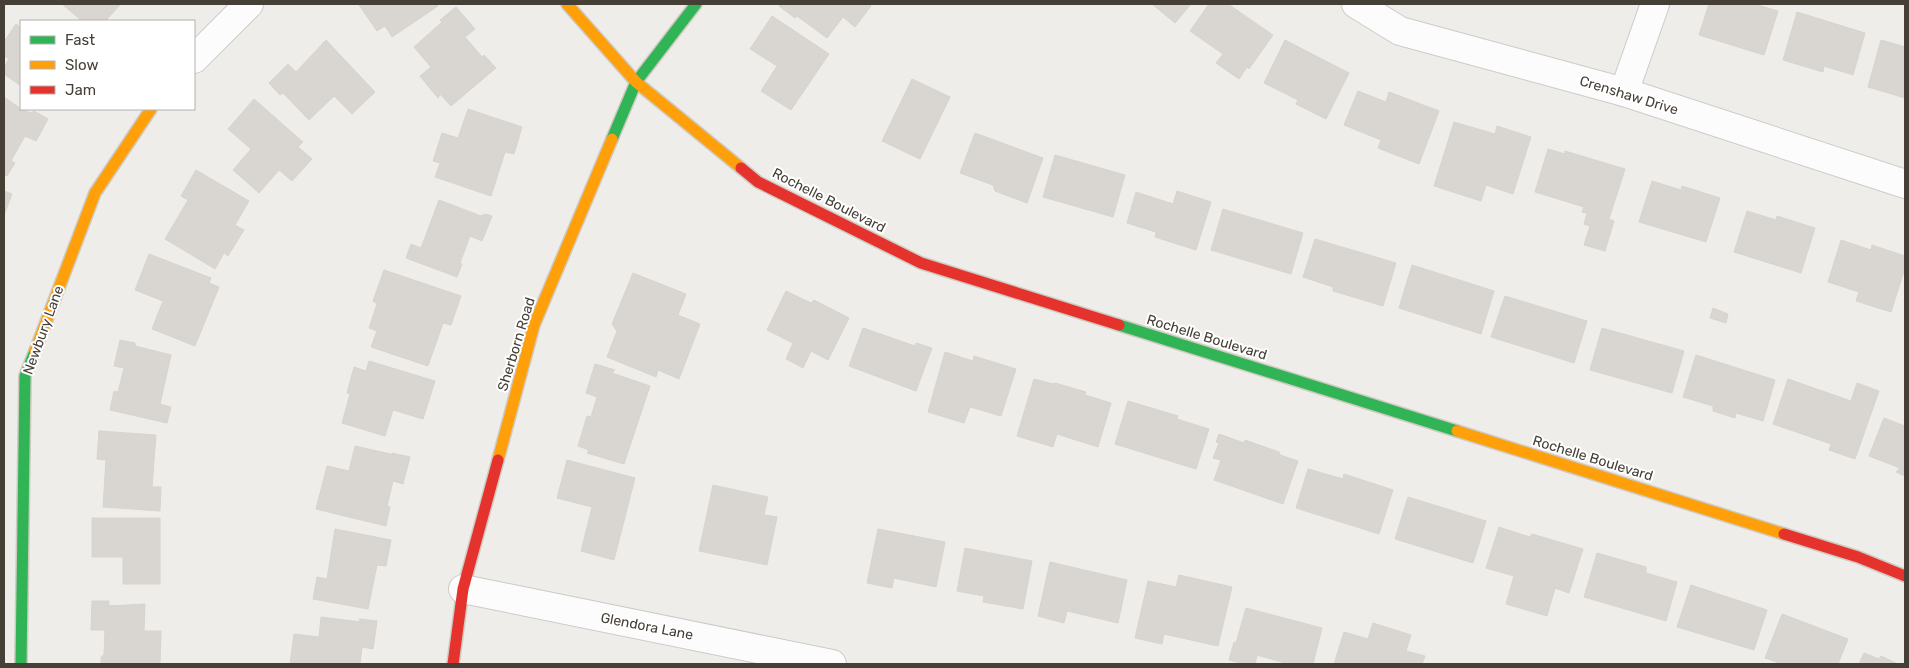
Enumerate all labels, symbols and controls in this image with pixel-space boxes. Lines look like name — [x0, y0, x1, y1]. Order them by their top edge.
legend — [20, 20, 195, 110]
text: Fast — [65, 31, 95, 49]
text: Slow — [65, 56, 98, 74]
street label: Crenshaw Drive — [1577, 72, 1680, 119]
text: Jam — [65, 81, 96, 99]
street label: Rochelle Boulevard — [769, 165, 888, 236]
street label: Newbury Lane — [20, 283, 67, 377]
street label: Sherborn Road — [494, 295, 539, 393]
street label: Rochelle Boulevard — [1145, 311, 1269, 364]
street label: Rochelle Boulevard — [1531, 432, 1655, 485]
street label: Glendora Lane — [599, 609, 695, 644]

